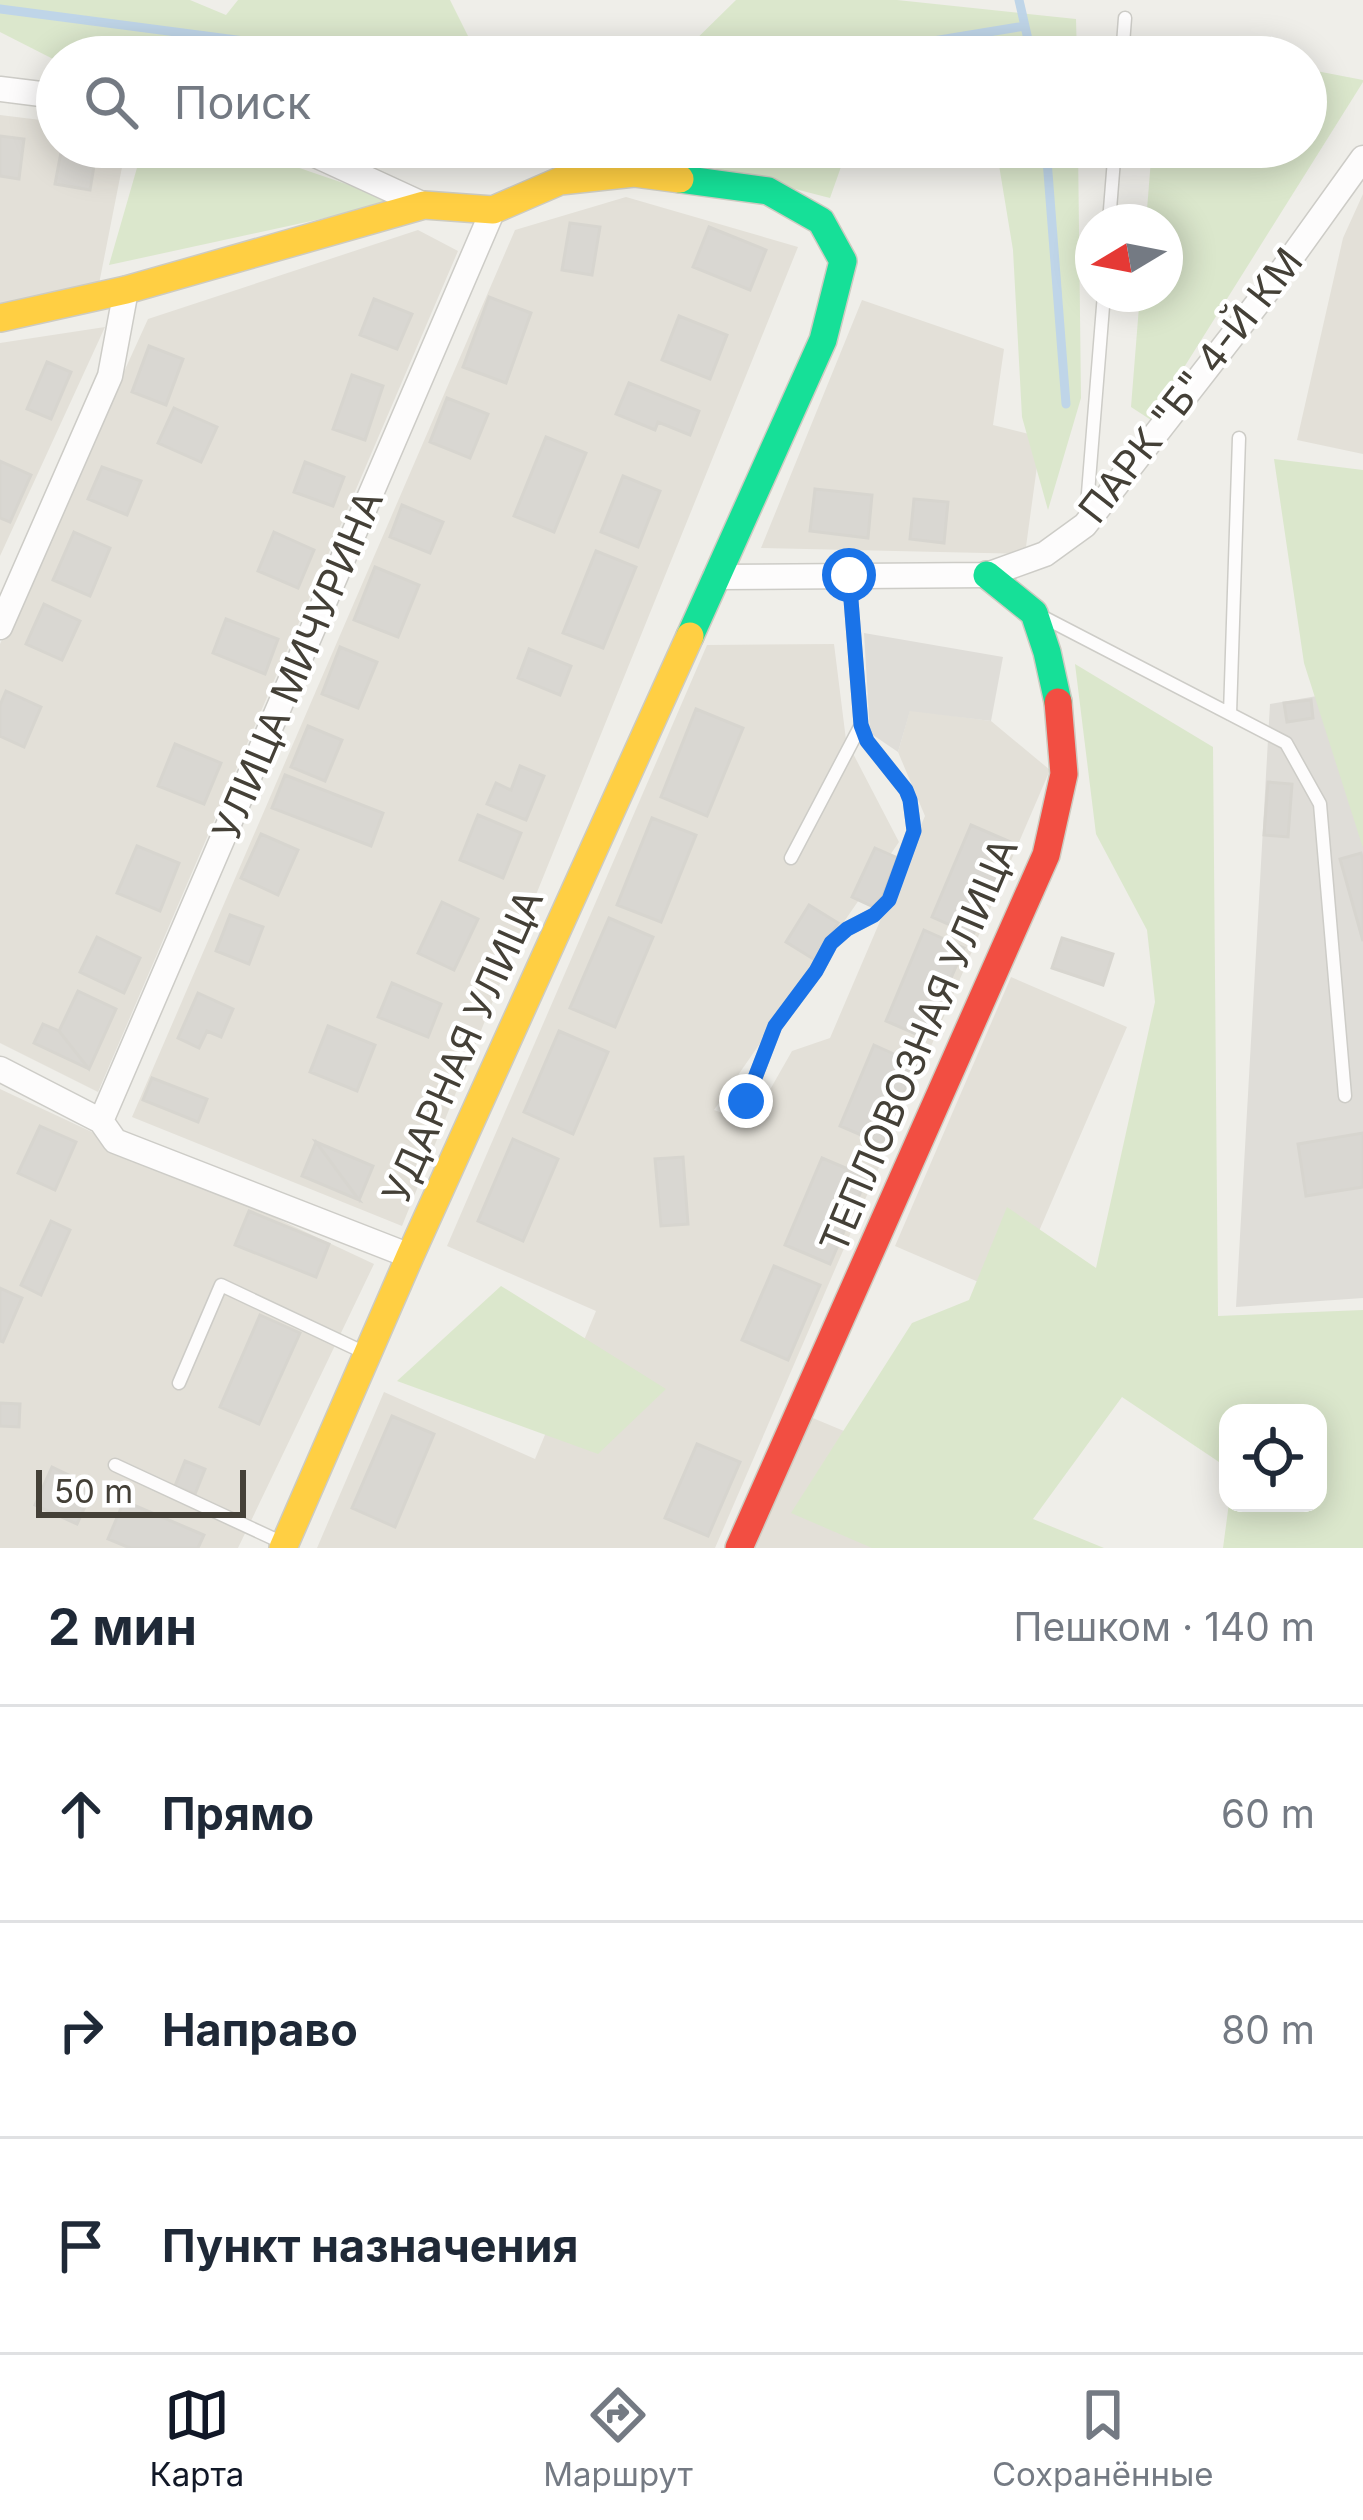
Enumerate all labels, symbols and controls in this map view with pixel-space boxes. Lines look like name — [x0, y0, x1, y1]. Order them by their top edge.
search box — [36, 36, 1327, 168]
icon: search — [78, 69, 144, 135]
text: Поиск — [174, 75, 311, 130]
north arrow — [1075, 204, 1183, 312]
street label: ПАРК "Б" 4-Й КМ — [1068, 238, 1312, 532]
street label: УЛИЦА МИЧУРИНА — [202, 483, 392, 847]
route start — [822, 548, 876, 602]
street label: ТЕПЛОВОЗНАЯ УЛИЦА — [809, 831, 1027, 1259]
street label: УДАРНАЯ УЛИЦА — [372, 882, 552, 1210]
route end — [719, 1074, 773, 1128]
map controls — [1219, 1404, 1327, 1512]
button: locate — [1219, 1404, 1327, 1512]
scale bar — [36, 1464, 246, 1517]
text: 50 m — [54, 1471, 133, 1511]
text: 2 мин — [48, 1596, 197, 1657]
text: Пешком · 140 m — [1014, 1603, 1315, 1650]
icon: ahead — [48, 1781, 114, 1847]
text: Прямо — [162, 1786, 314, 1841]
text: 60 m — [1221, 1790, 1315, 1837]
icon: right — [48, 1997, 114, 2063]
text: Направо — [162, 2002, 358, 2057]
text: 80 m — [1221, 2006, 1315, 2053]
icon: arrive — [48, 2213, 114, 2279]
text: Пункт назначения — [162, 2218, 579, 2273]
tab: Карта — [149, 2382, 244, 2494]
tab: Маршрут — [543, 2382, 693, 2494]
tab: Сохранённые — [992, 2382, 1213, 2494]

